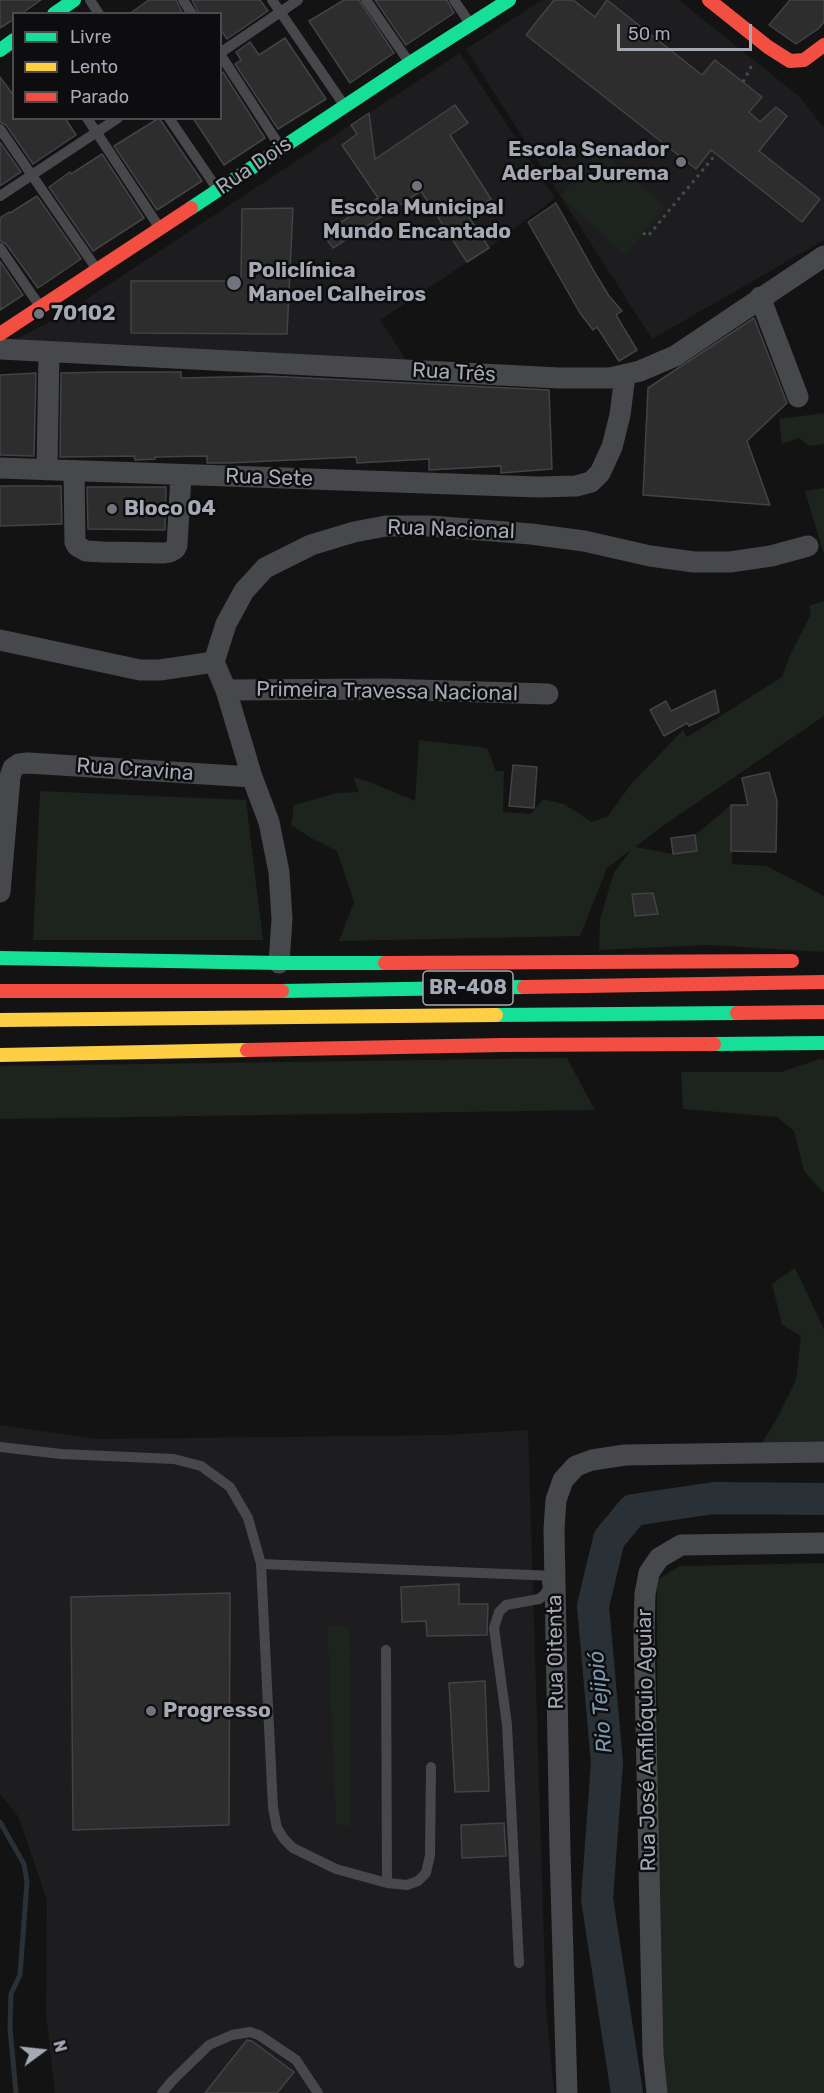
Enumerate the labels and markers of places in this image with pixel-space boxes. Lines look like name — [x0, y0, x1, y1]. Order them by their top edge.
place label: Escola Senador Aderbal Jurema — [502, 137, 669, 187]
marker: Escola Senador Aderbal Jurema — [674, 155, 688, 169]
marker: Escola Municipal Mundo Encantado — [410, 179, 424, 193]
place label: Escola Municipal Mundo Encantado — [323, 195, 511, 245]
place label: Policlínica Manoel Calheiros — [248, 258, 426, 308]
marker: Policlínica Manoel Calheiros — [225, 274, 243, 292]
place label: 70102 — [51, 301, 116, 327]
marker: 70102 — [32, 307, 46, 321]
place label: Bloco 04 — [124, 496, 216, 522]
marker: Bloco 04 — [105, 502, 119, 516]
place label: Progresso — [163, 1698, 271, 1724]
marker: Progresso — [144, 1704, 158, 1718]

